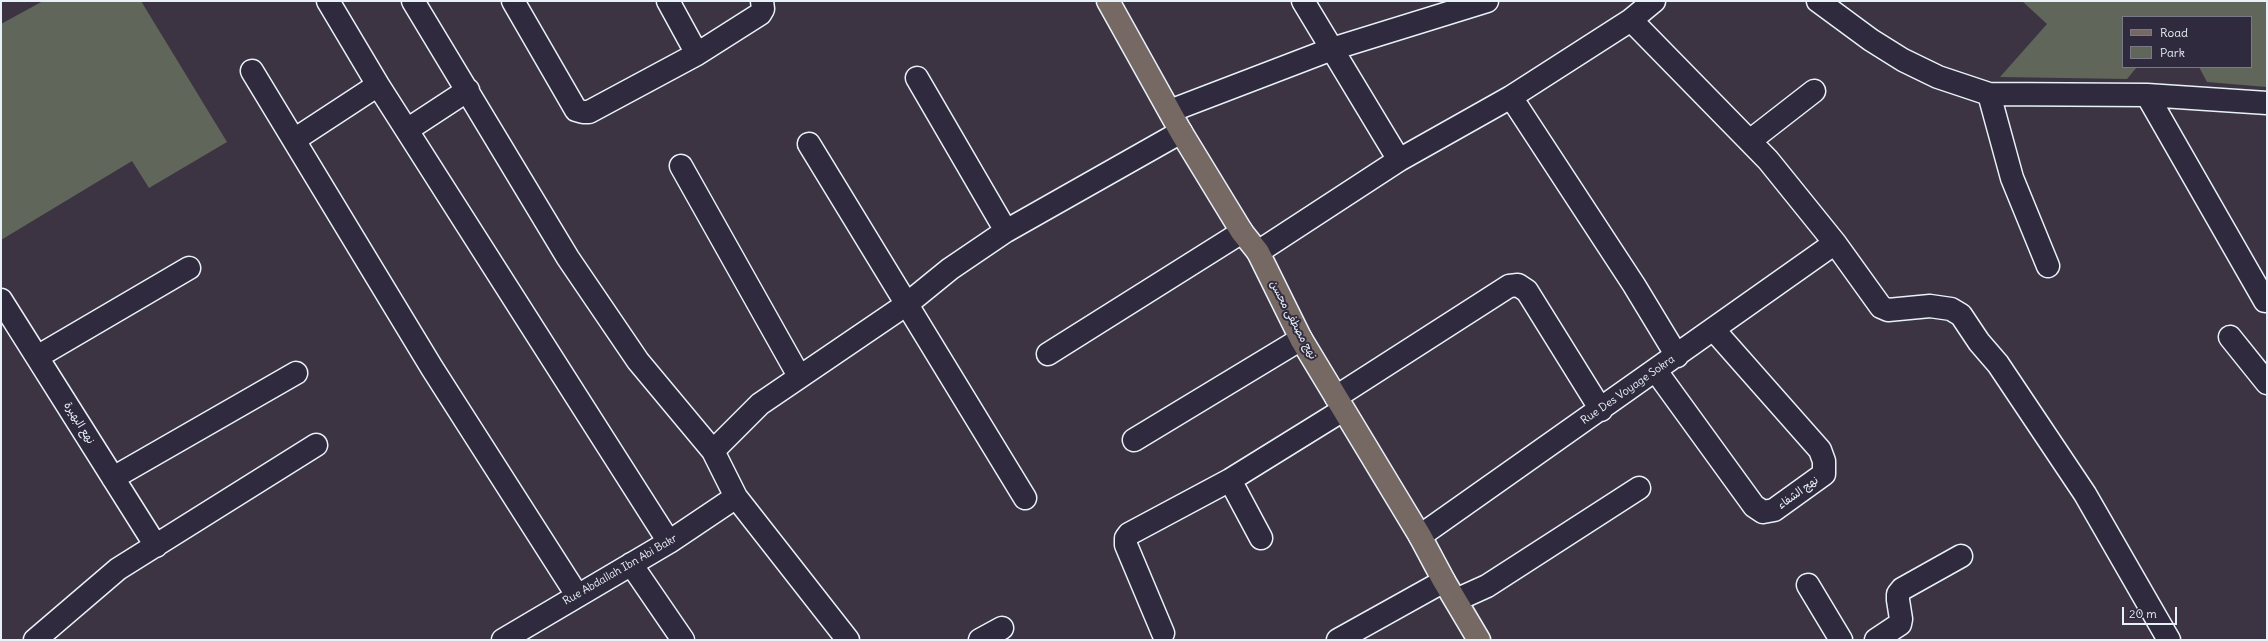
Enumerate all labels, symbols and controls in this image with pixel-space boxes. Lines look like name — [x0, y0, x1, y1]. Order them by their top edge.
legend — [2122, 16, 2252, 68]
text: Road — [2160, 25, 2188, 40]
text: Park — [2160, 45, 2185, 60]
street label: نهج مصطفى محسن — [1267, 278, 1319, 362]
street label: Rue Des Voyage Sokra — [1579, 353, 1677, 427]
street label: نهع البهيرة — [61, 400, 97, 446]
street label: نهج الشفاء — [1775, 474, 1821, 512]
street label: Rue Abdallah Ibn Abi Bakr — [561, 532, 679, 608]
scale bar — [2124, 599, 2179, 625]
text: 20 m — [2129, 606, 2157, 621]

